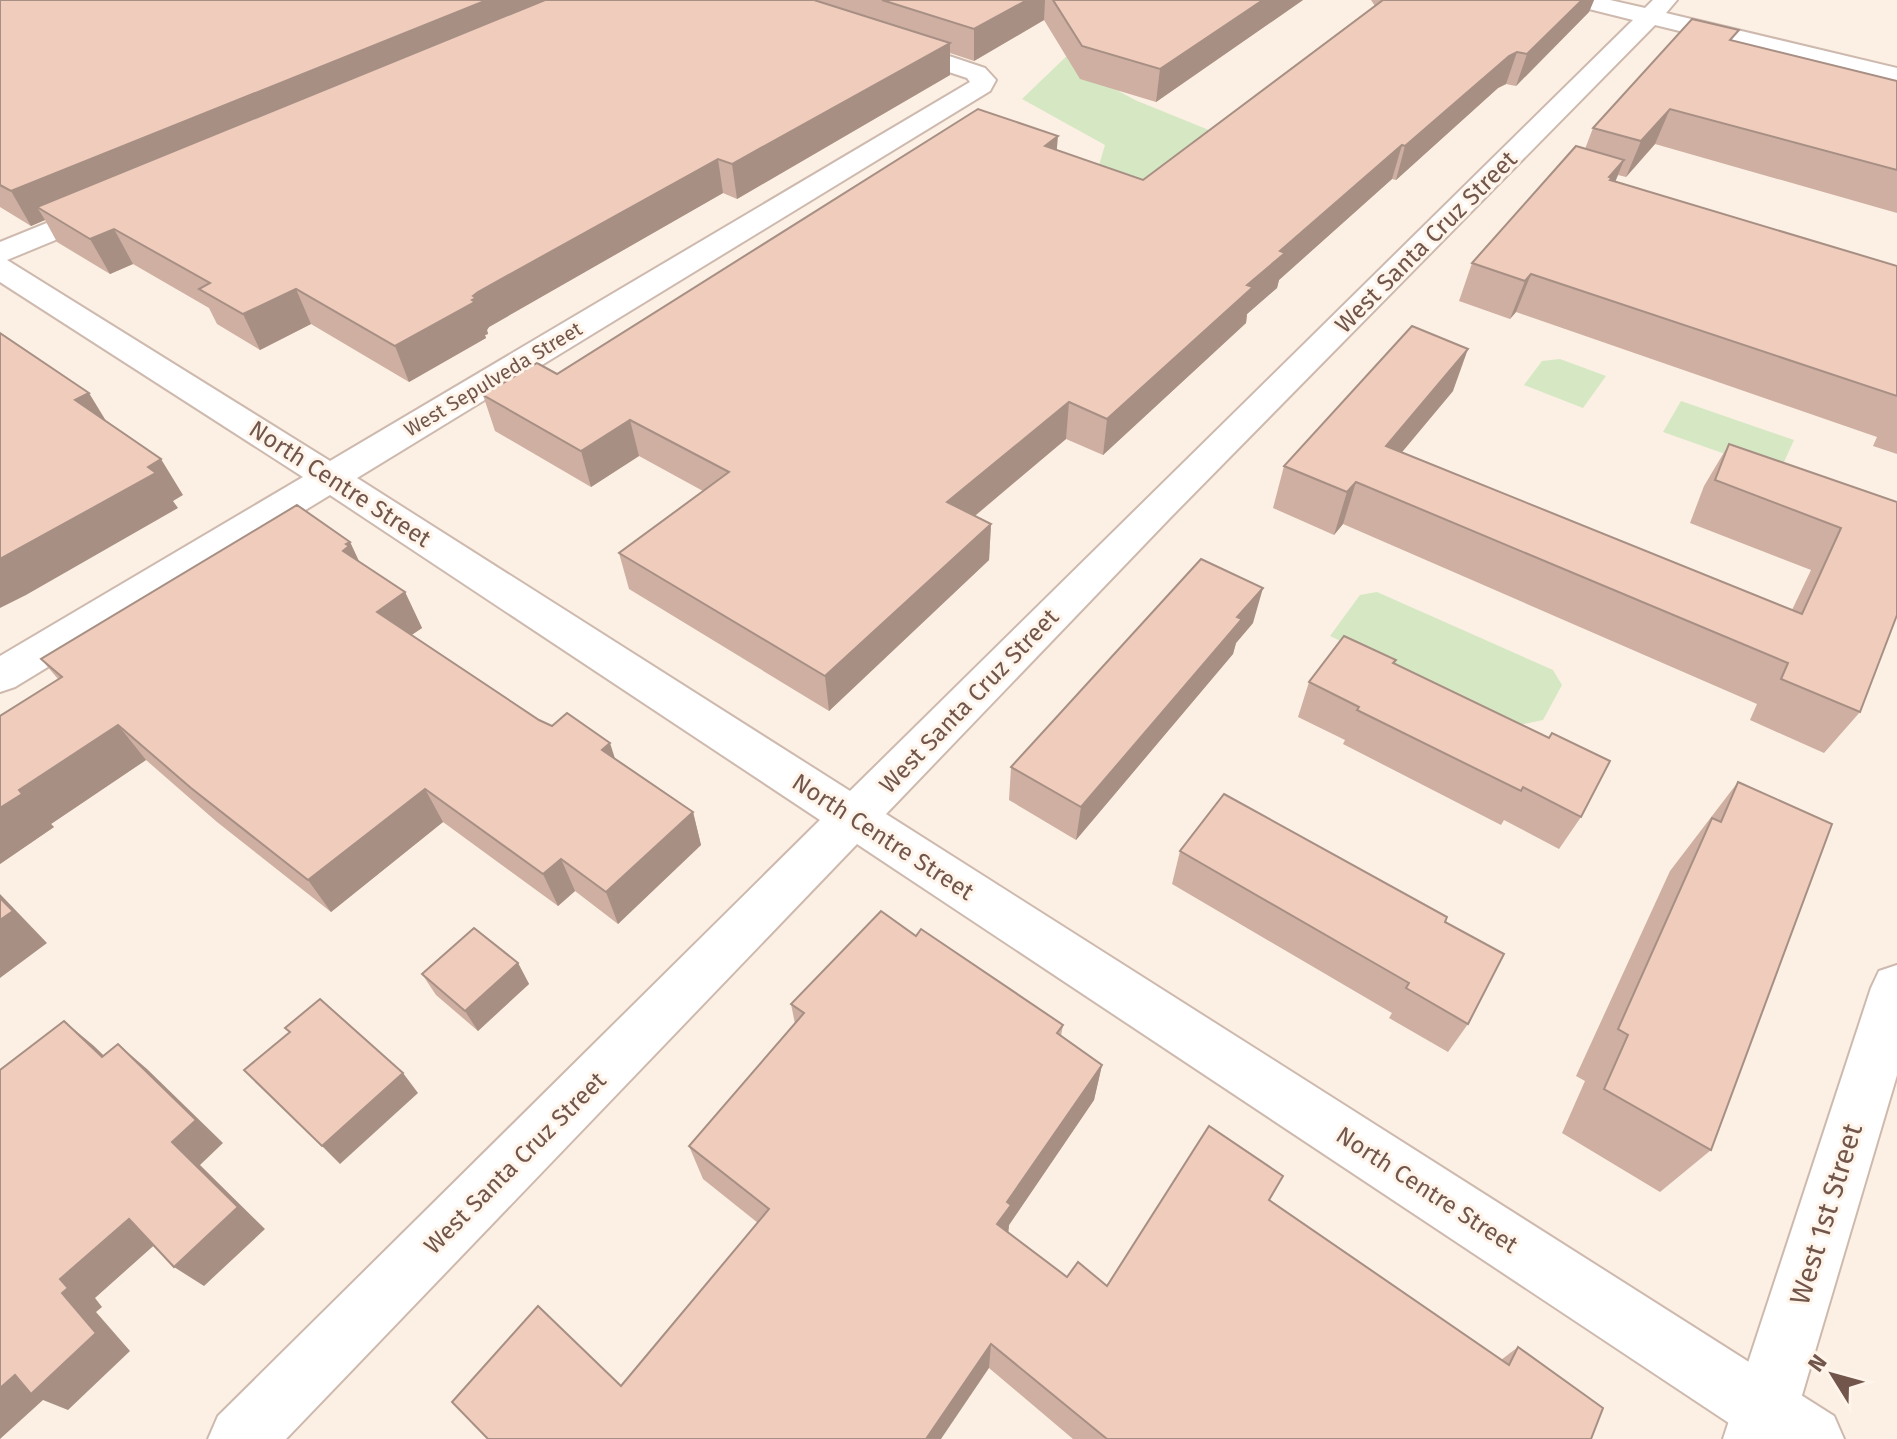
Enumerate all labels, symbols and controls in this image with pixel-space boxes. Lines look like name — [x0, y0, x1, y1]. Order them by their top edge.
street label: West Santa Cruz Street — [1329, 145, 1523, 339]
street label: West Sepulveda Street — [400, 316, 587, 442]
street label: North Centre Street — [244, 415, 436, 553]
street label: West Santa Cruz Street — [874, 603, 1064, 799]
street label: North Centre Street — [787, 768, 979, 906]
street label: West Santa Cruz Street — [418, 1066, 612, 1260]
street label: West 1st Street — [1783, 1119, 1869, 1308]
street label: North Centre Street — [1331, 1121, 1523, 1259]
north arrow — [1793, 1335, 1873, 1415]
text: N — [1802, 1349, 1833, 1377]

